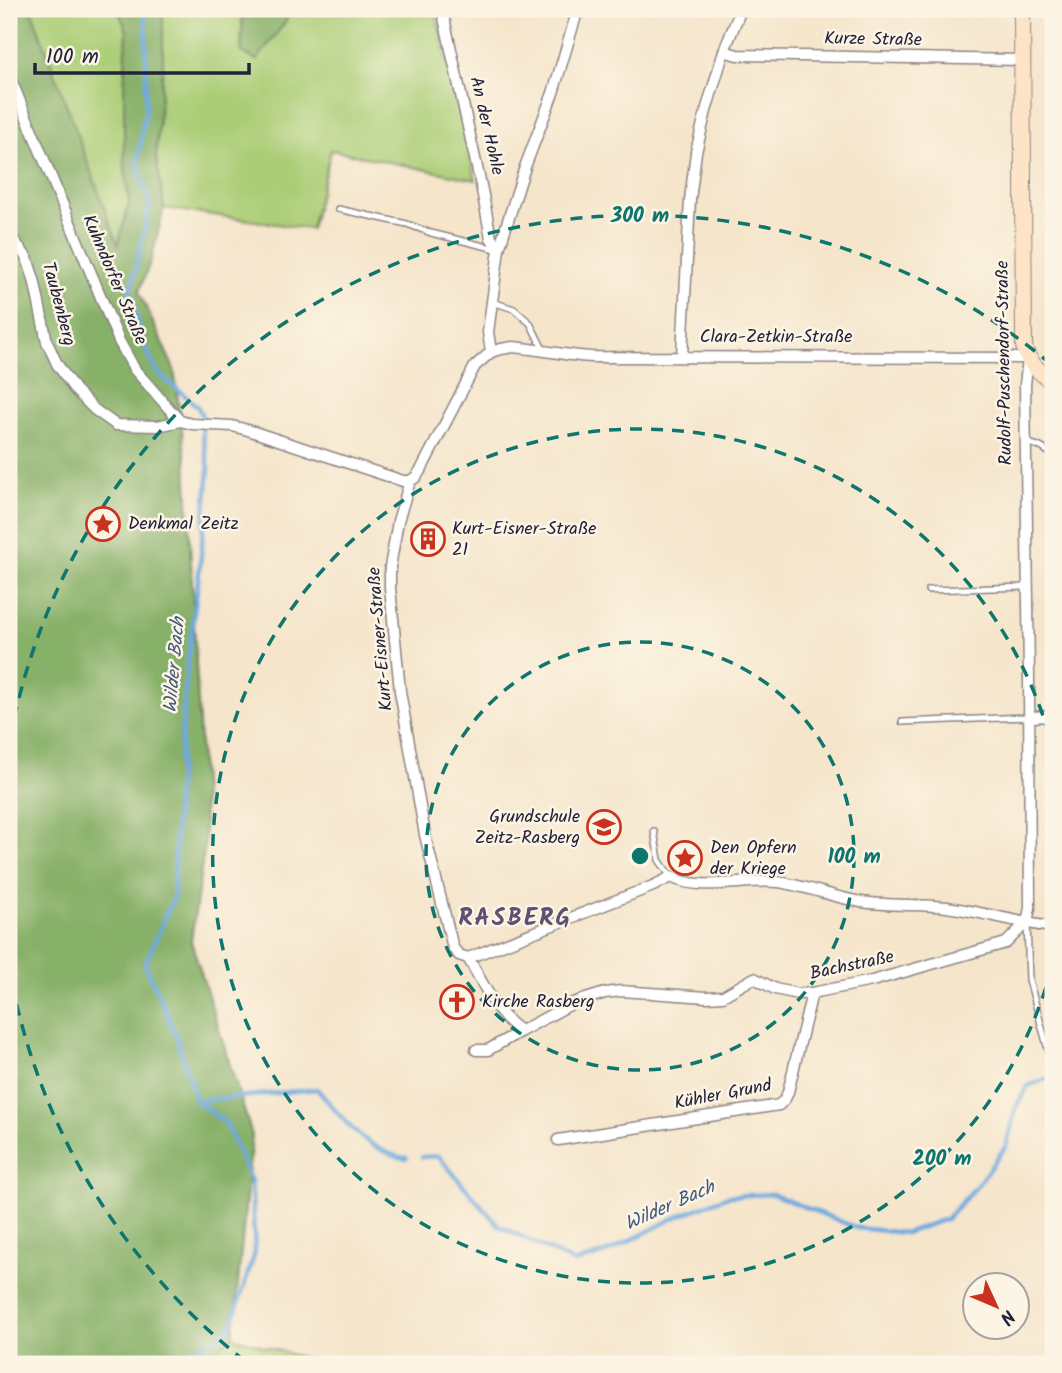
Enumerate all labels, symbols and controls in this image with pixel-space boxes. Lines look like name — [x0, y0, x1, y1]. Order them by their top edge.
street label: Kurze Straße — [824, 25, 922, 55]
scale bar — [35, 32, 248, 76]
text: 100 m — [46, 41, 99, 74]
street label: An der Hohle — [461, 74, 511, 178]
text: 300 m — [610, 200, 669, 233]
street label: Kuhndorfer Straße — [73, 210, 155, 350]
street label: Taubenberg — [33, 259, 83, 349]
street label: Rudolf-Puschendorf-Straße — [989, 260, 1021, 466]
street label: Clara-Zetkin-Straße — [700, 323, 852, 352]
place icon: Denkmal Zeitz — [84, 505, 122, 543]
place label: Denkmal Zeitz — [128, 510, 239, 539]
place label: Kurt-Eisner-Straße 21 — [452, 515, 596, 565]
building icon: Kurt-Eisner-Straße 21 — [409, 520, 447, 558]
street label: Kurt-Eisner-Straße — [360, 566, 402, 712]
water label: Wilder Bach — [156, 614, 194, 714]
place label: Grundschule Zeitz-Rasberg — [475, 803, 580, 853]
school or university icon: Grundschule Zeitz-Rasberg — [585, 808, 623, 846]
place label: Den Opfern der Kriege — [710, 834, 797, 884]
place icon: Den Opfern der Kriege — [666, 839, 704, 877]
text: 100 m — [827, 841, 881, 874]
centre of rings — [628, 844, 652, 868]
district label: RASBERG — [458, 899, 572, 938]
street label: Bachstraße — [807, 943, 897, 989]
church icon: Kirche Rasberg — [438, 983, 476, 1021]
place label: Kirche Rasberg — [482, 988, 595, 1017]
street label: Kühler Grund — [672, 1071, 775, 1119]
text: 200 m — [912, 1143, 972, 1176]
water label: Wilder Bach — [620, 1172, 721, 1239]
north arrow — [960, 1272, 1030, 1342]
text: N — [992, 1302, 1022, 1331]

